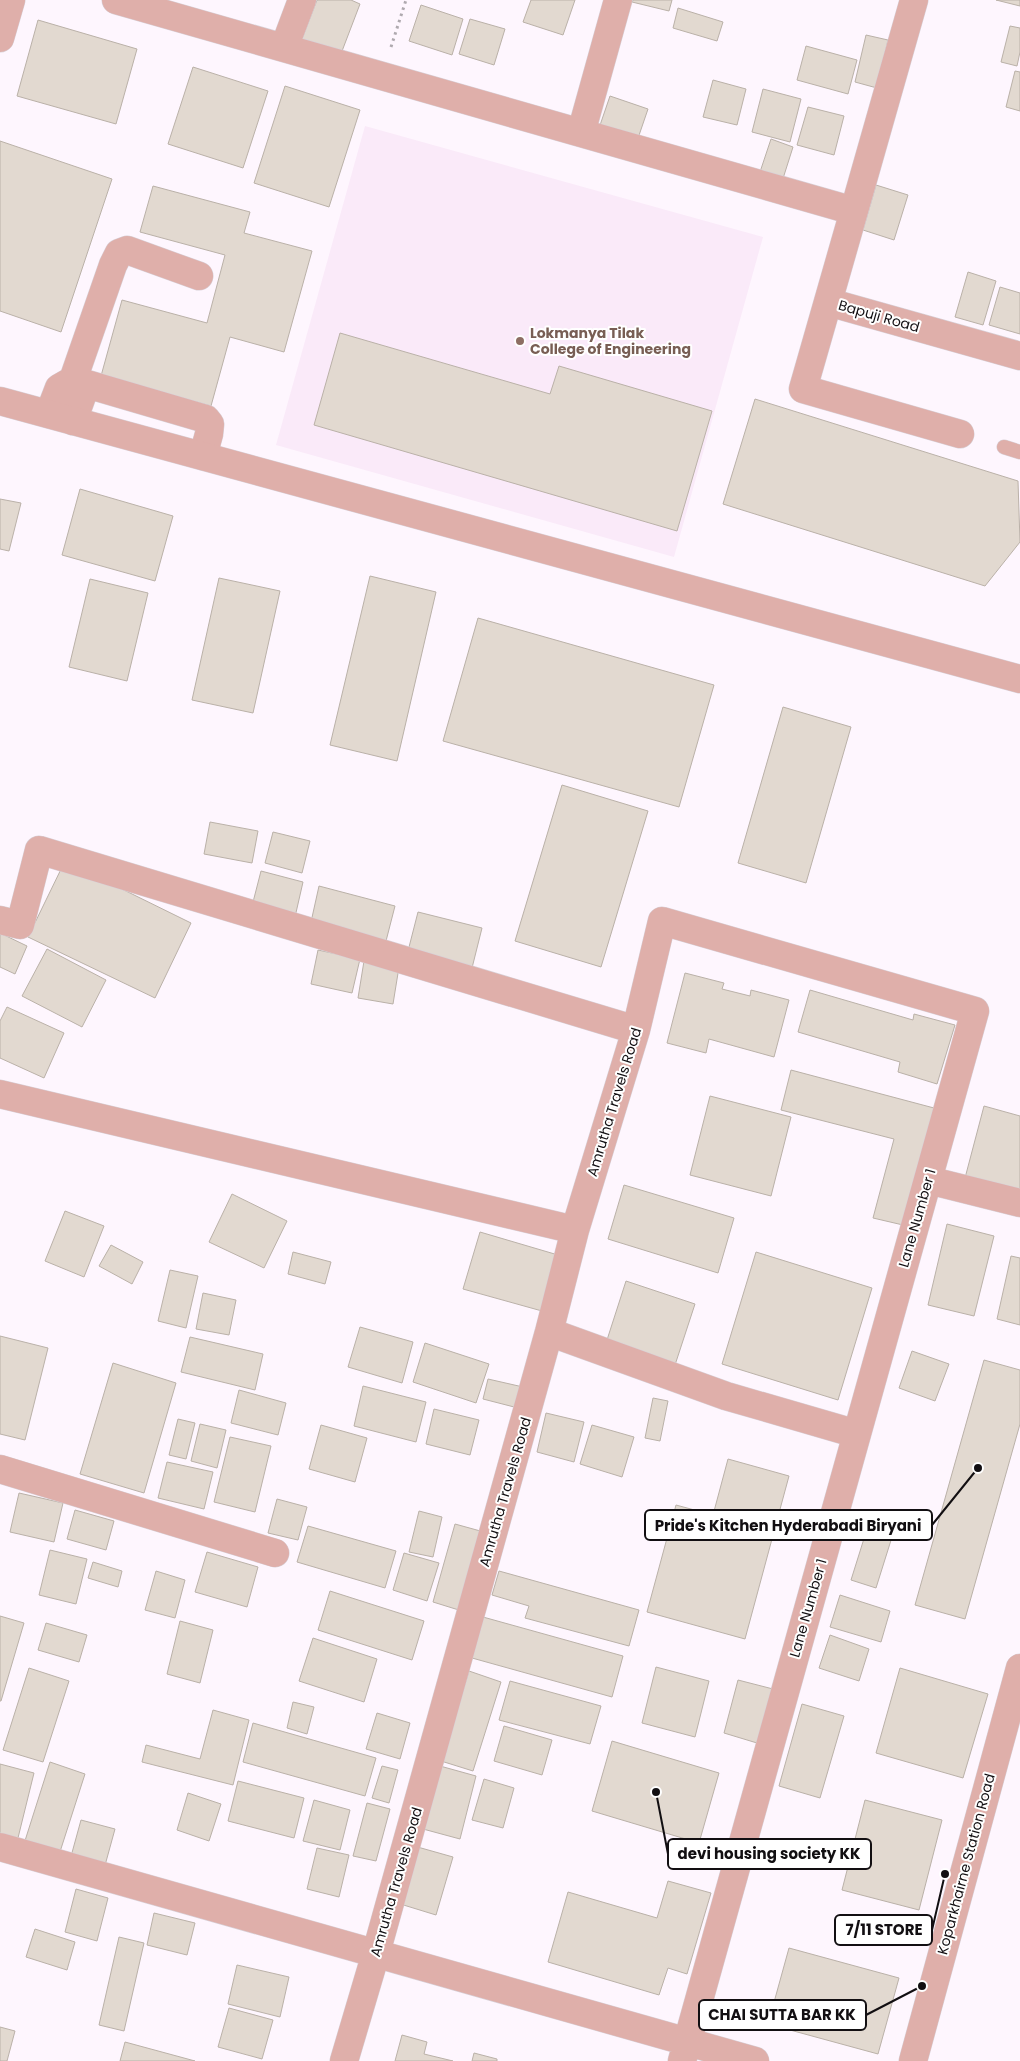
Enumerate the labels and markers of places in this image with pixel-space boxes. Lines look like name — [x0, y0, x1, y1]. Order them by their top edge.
place label: Lokmanya Tilak College of Engineering — [530, 323, 691, 359]
marker: Lokmanya Tilak College of Engineering — [514, 335, 526, 347]
callout: Pride's Kitchen Hyderabadi Biryani — [645, 1510, 932, 1540]
callout: devi housing society KK — [668, 1839, 871, 1869]
callout: 7/11 STORE — [835, 1915, 932, 1945]
callout: CHAI SUTTA BAR KK — [699, 2000, 866, 2030]

